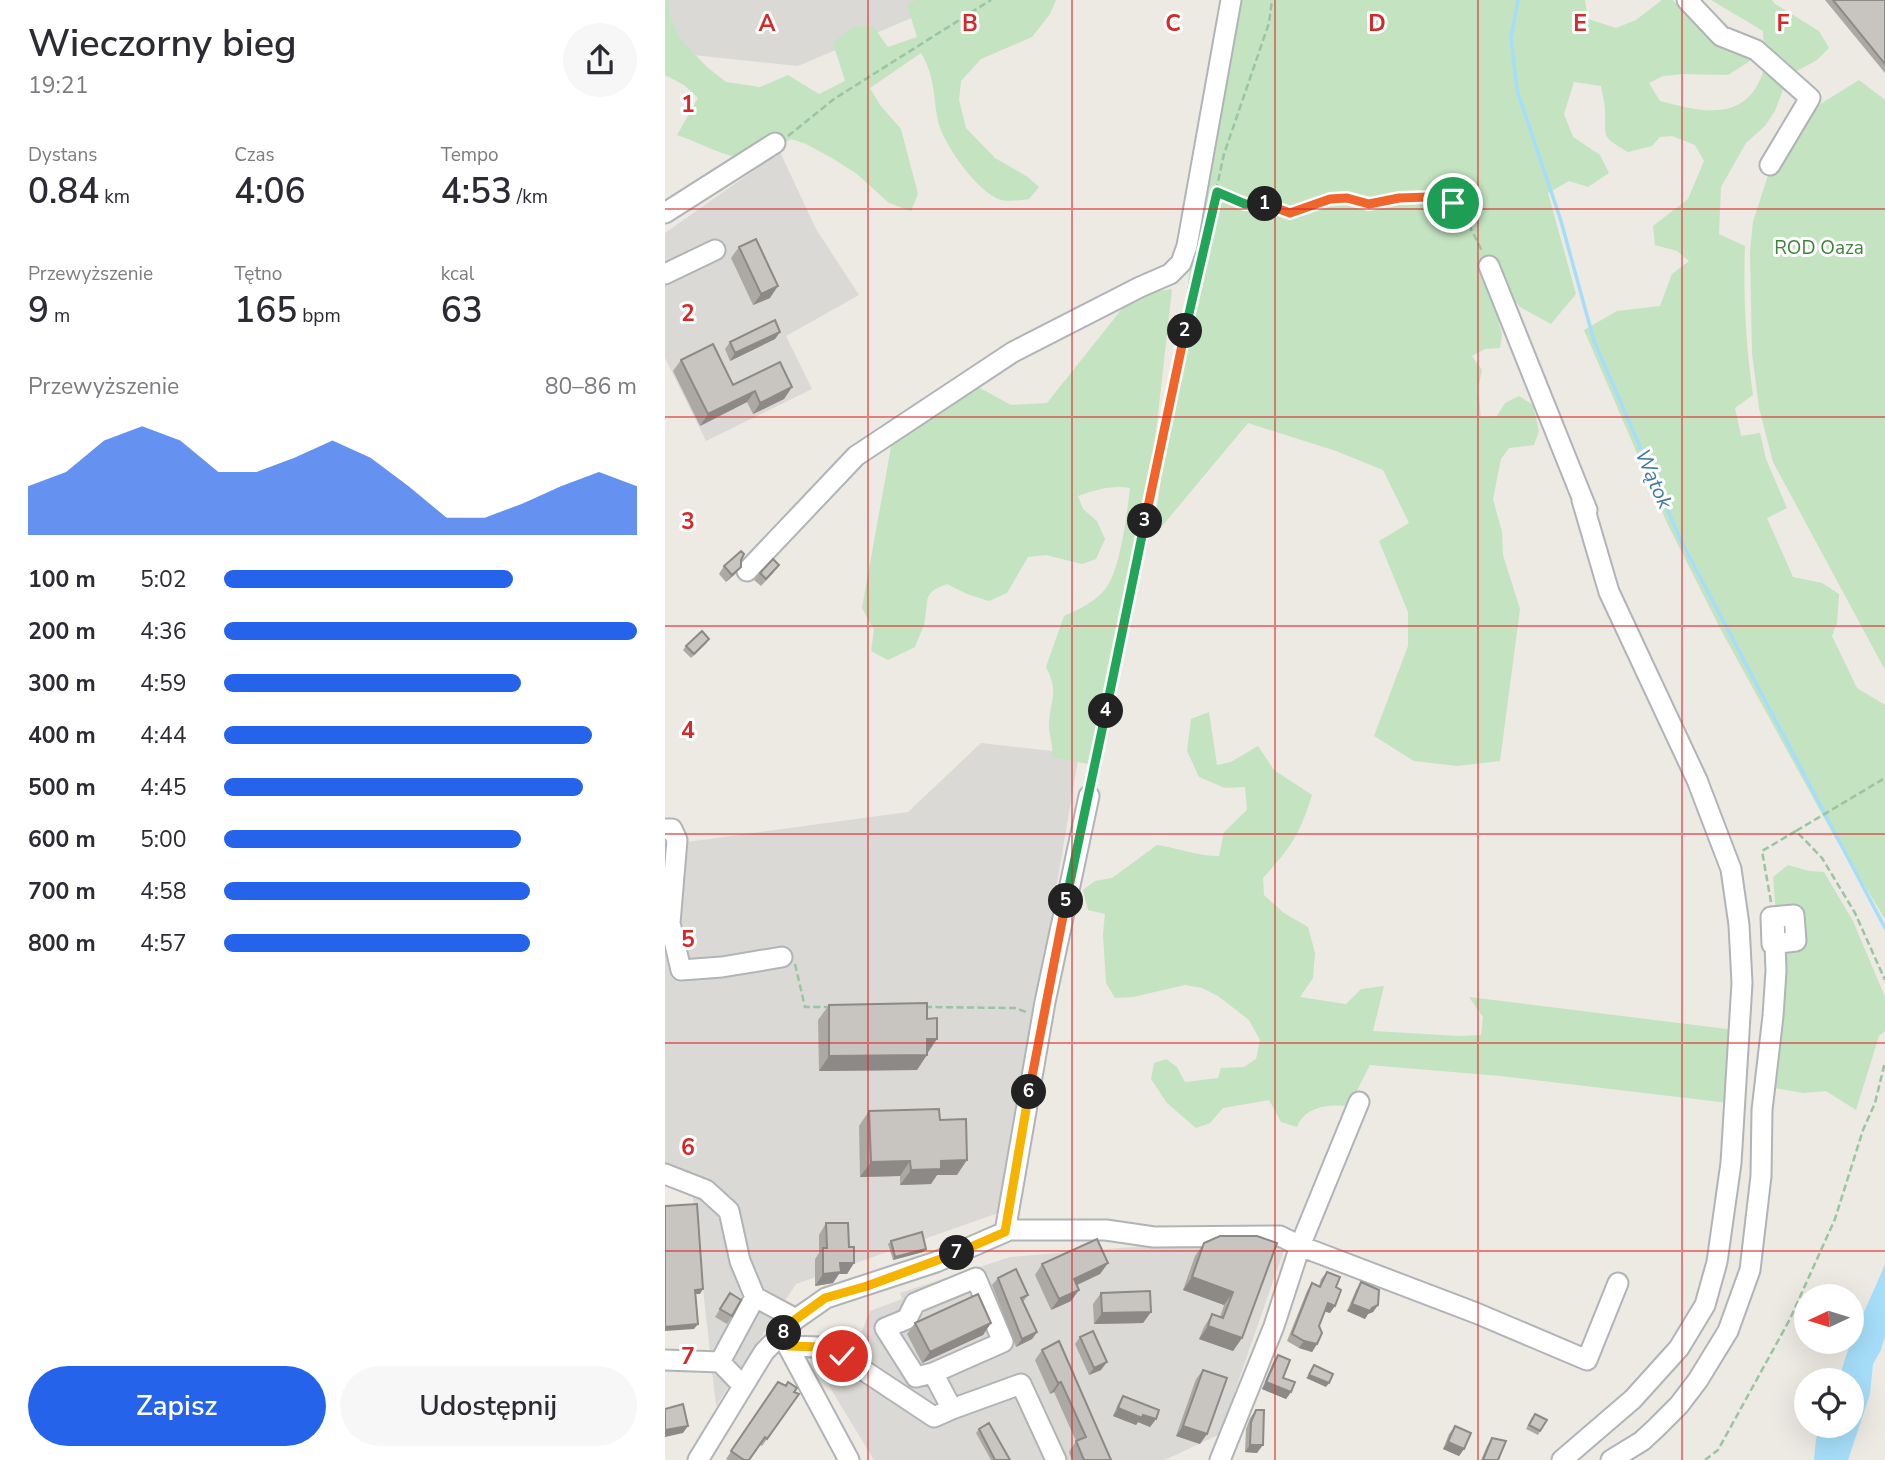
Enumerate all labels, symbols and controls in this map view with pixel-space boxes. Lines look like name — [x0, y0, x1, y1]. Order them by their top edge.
text: A — [758, 8, 776, 39]
text: B — [962, 8, 978, 39]
text: C — [1165, 8, 1181, 39]
text: D — [1368, 8, 1386, 39]
text: E — [1573, 8, 1587, 39]
text: F — [1777, 8, 1790, 39]
text: Wieczorny bieg — [28, 18, 297, 69]
button: share — [563, 23, 637, 97]
text: 19:21 — [28, 70, 88, 101]
text: 1 — [681, 89, 695, 120]
text: Dystans — [28, 142, 97, 168]
text: Czas — [234, 142, 275, 168]
text: Tempo — [441, 142, 499, 168]
text: 0.84 — [28, 168, 99, 215]
text: 4:06 — [234, 168, 306, 215]
text: 4:53 — [441, 168, 512, 215]
pin — [1423, 173, 1483, 233]
text: km — [99, 184, 130, 210]
text: /km — [512, 184, 548, 210]
icon: arrive — [1434, 184, 1472, 222]
pin: 1 — [1247, 186, 1283, 222]
text: 1 — [1259, 190, 1270, 216]
park label: ROD Oaza — [1774, 235, 1864, 261]
text: Przewyższenie — [28, 261, 153, 287]
text: Tętno — [234, 261, 282, 287]
text: kcal — [441, 261, 474, 287]
text: 9 — [28, 287, 49, 334]
text: 165 — [234, 287, 297, 334]
text: 63 — [441, 287, 483, 334]
text: 2 — [681, 298, 695, 329]
text: m — [49, 303, 70, 329]
text: bpm — [297, 303, 341, 329]
pin: 2 — [1168, 314, 1203, 348]
text: 2 — [1179, 317, 1190, 343]
text: Przewyższenie — [28, 371, 179, 402]
text: 80–86 m — [545, 371, 637, 402]
water label: Wątok — [1629, 445, 1680, 514]
pin: 3 — [1127, 504, 1163, 538]
text: 3 — [681, 506, 695, 537]
text: 3 — [1139, 507, 1150, 533]
text: 100 m — [28, 564, 96, 595]
text: 5:02 — [140, 564, 187, 595]
text: 200 m — [28, 616, 96, 647]
text: 4:36 — [140, 616, 187, 647]
text: 300 m — [28, 668, 96, 699]
text: 4:59 — [140, 668, 187, 699]
pin: 4 — [1089, 694, 1123, 728]
text: 4 — [1100, 697, 1111, 723]
text: 4 — [681, 715, 695, 746]
text: 400 m — [28, 720, 96, 751]
text: 4:44 — [140, 720, 187, 751]
text: 500 m — [28, 772, 96, 803]
text: 4:45 — [140, 772, 187, 803]
text: 600 m — [28, 824, 96, 855]
text: 5:00 — [140, 824, 187, 855]
text: 700 m — [28, 876, 96, 907]
text: 4:58 — [140, 876, 187, 907]
pin: 5 — [1049, 884, 1083, 918]
text: 5 — [1060, 887, 1071, 913]
text: 5 — [681, 924, 695, 955]
text: 800 m — [28, 928, 96, 959]
text: 4:57 — [140, 928, 187, 959]
pin: 6 — [1011, 1074, 1047, 1110]
text: 6 — [1023, 1078, 1034, 1104]
text: 6 — [681, 1132, 695, 1163]
pin: 7 — [939, 1236, 975, 1270]
text: 7 — [951, 1239, 962, 1265]
north arrow — [1794, 1284, 1864, 1354]
map controls — [1794, 1284, 1864, 1438]
pin: 8 — [767, 1316, 801, 1350]
text: 8 — [778, 1319, 789, 1345]
pin — [812, 1326, 872, 1386]
icon: check — [823, 1337, 861, 1375]
text: 7 — [681, 1341, 695, 1372]
button: Zapisz — [28, 1366, 326, 1446]
button: Udostępnij — [340, 1366, 637, 1446]
button: locate — [1794, 1368, 1864, 1438]

